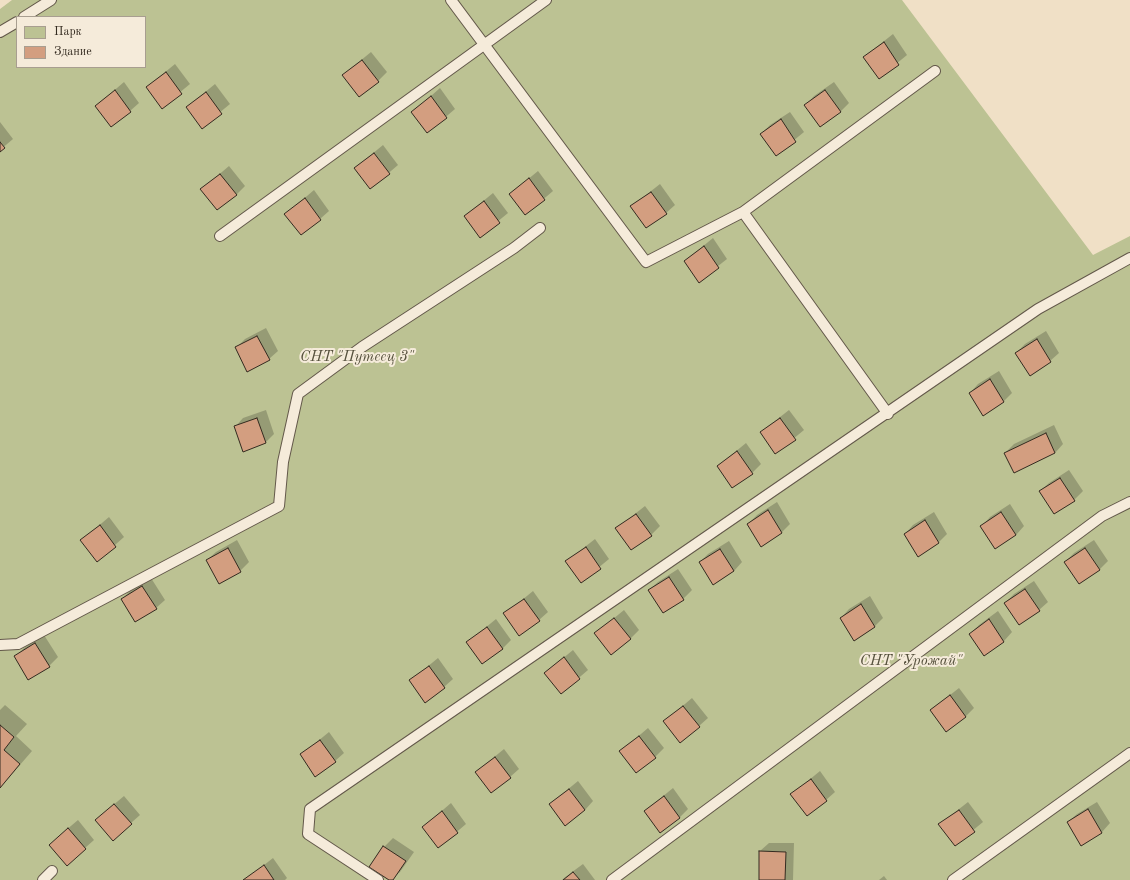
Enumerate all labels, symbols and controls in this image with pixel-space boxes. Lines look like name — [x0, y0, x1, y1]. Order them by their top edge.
legend — [16, 16, 146, 68]
text: Парк — [54, 26, 82, 38]
text: Здание — [54, 46, 92, 58]
park label: СНТ "Путеец 3" — [300, 348, 414, 366]
park label: СНТ "Урожай" — [860, 652, 962, 670]

